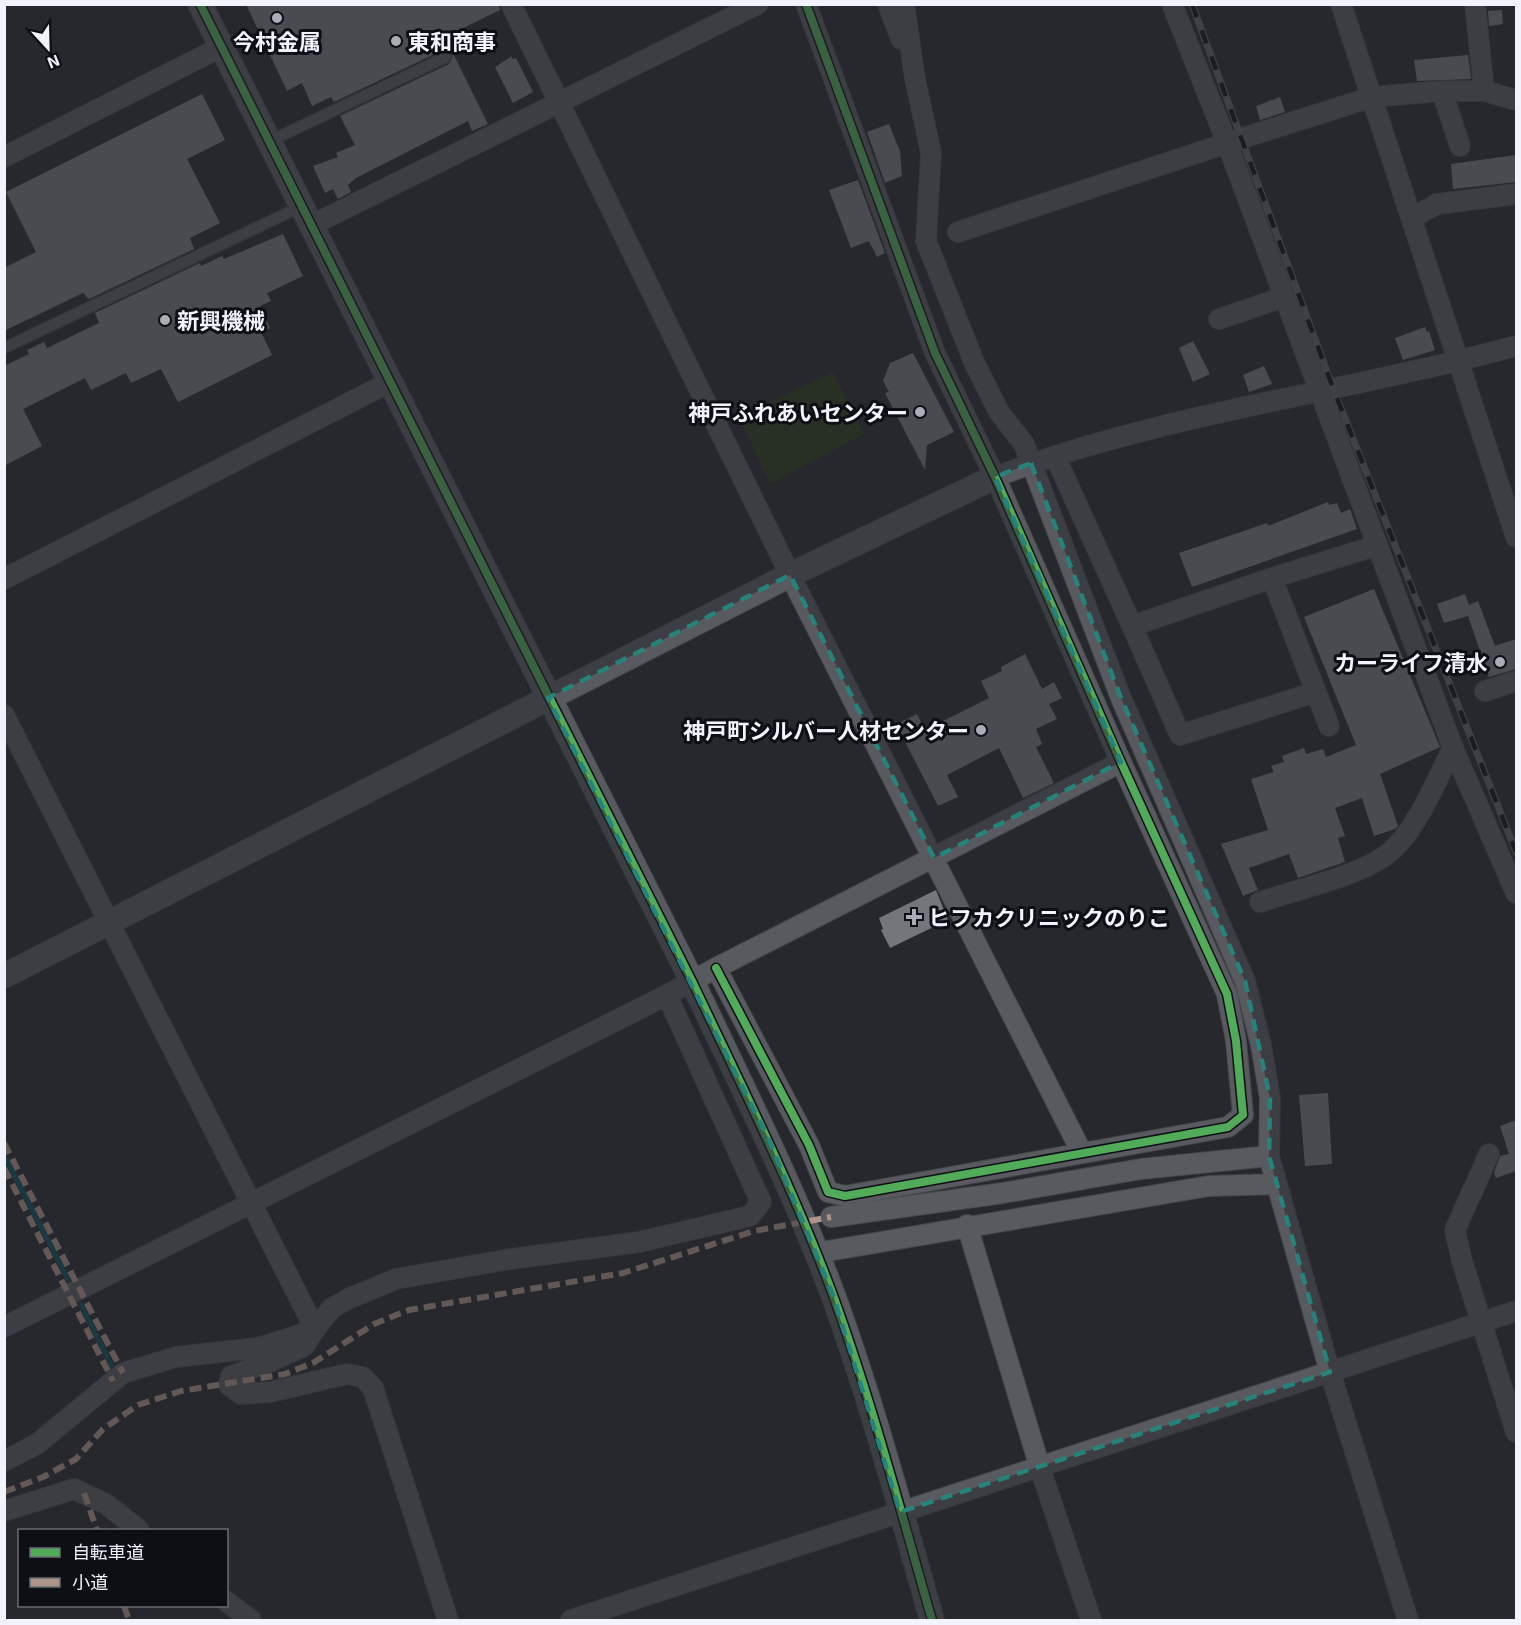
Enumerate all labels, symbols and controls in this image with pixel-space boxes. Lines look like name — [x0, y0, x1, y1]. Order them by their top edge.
marker: 今村金属 — [270, 11, 284, 25]
north arrow — [18, 18, 78, 78]
place label: 今村金属 — [233, 28, 321, 54]
place label: 東和商事 — [408, 28, 496, 54]
marker: 東和商事 — [389, 34, 403, 48]
text: N — [45, 51, 63, 73]
place label: 新興機械 — [177, 307, 265, 333]
marker: 新興機械 — [158, 313, 172, 327]
place label: 神戸ふれあいセンター — [688, 399, 908, 425]
marker: 神戸ふれあいセンター — [913, 405, 927, 419]
place label: カーライフ清水 — [1334, 649, 1488, 675]
marker: カーライフ清水 — [1493, 655, 1507, 669]
place label: 神戸町シルバー人材センター — [683, 717, 969, 743]
marker: 神戸町シルバー人材センター — [974, 723, 988, 737]
place label: ヒフカクリニックのりこ — [928, 904, 1170, 930]
marker: ヒフカクリニックのりこ — [905, 908, 923, 926]
legend — [18, 1529, 228, 1607]
text: 自転車道 — [72, 1541, 144, 1563]
text: 小道 — [72, 1571, 108, 1593]

